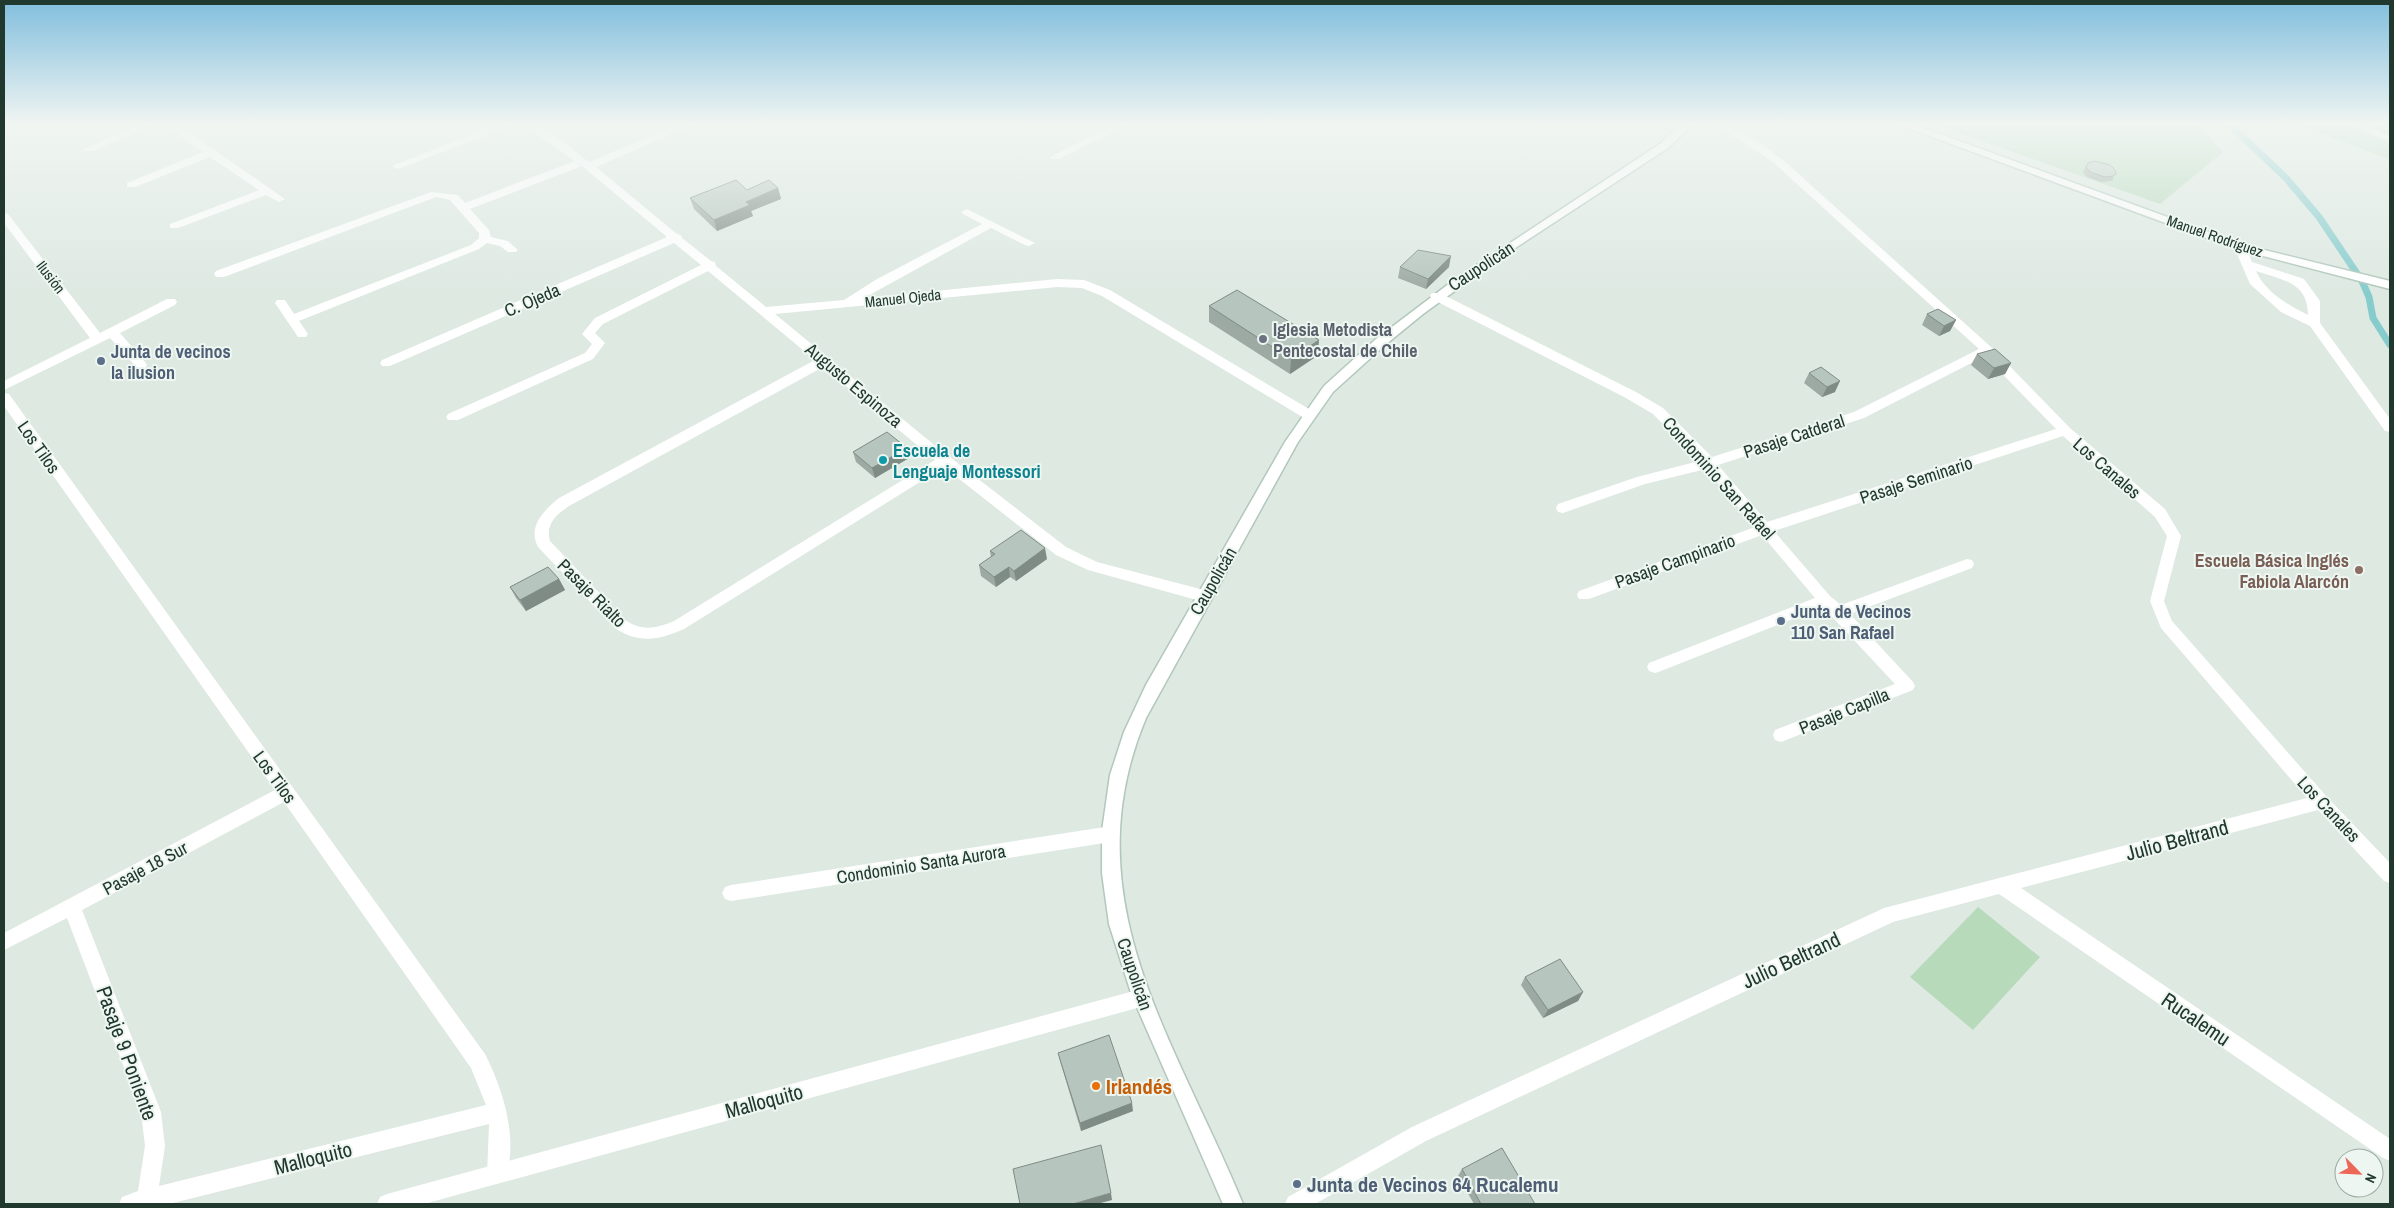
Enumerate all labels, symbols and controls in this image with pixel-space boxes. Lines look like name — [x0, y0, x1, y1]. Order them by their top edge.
street label: Manuel Rodríguez — [2164, 210, 2266, 262]
street label: Caupolicán — [1443, 235, 1519, 297]
street label: Ilusión — [32, 256, 70, 298]
street label: C. Ojeda — [500, 277, 564, 323]
street label: Manuel Ojeda — [864, 284, 942, 312]
place label: Iglesia Metodista Pentecostal de Chile — [1273, 317, 1417, 363]
marker: Iglesia Metodista Pentecostal de Chile — [1257, 333, 1269, 345]
street label: Augusto Espinoza — [799, 336, 908, 433]
place label: Junta de vecinos la ilusion — [111, 339, 231, 385]
marker: Junta de vecinos la ilusion — [95, 355, 107, 367]
street label: Pasaje Catderal — [1740, 408, 1848, 464]
street label: Condominio San Rafael — [1657, 411, 1781, 545]
street label: Los Tilos — [12, 416, 66, 478]
street label: Los Canales — [2068, 432, 2146, 504]
place label: Escuela de Lenguaje Montessori — [893, 438, 1041, 484]
street label: Pasaje Seminario — [1856, 450, 1976, 510]
marker: Escuela de Lenguaje Montessori — [877, 454, 889, 466]
street label: Pasaje Campinario — [1611, 528, 1739, 594]
street label: Caupolicán — [1184, 542, 1242, 620]
place label: Escuela Básica Inglés Fabiola Alarcón — [2195, 548, 2349, 594]
street label: Pasaje Rialto — [552, 553, 632, 633]
marker: Escuela Básica Inglés Fabiola Alarcón — [2353, 564, 2365, 576]
place label: Junta de Vecinos 110 San Rafael — [1791, 599, 1911, 645]
marker: Junta de Vecinos 110 San Rafael — [1775, 615, 1787, 627]
street label: Pasaje Capilla — [1795, 682, 1893, 740]
street label: Los Tilos — [247, 746, 303, 808]
street label: Los Canales — [2292, 770, 2366, 848]
street label: Julio Beltrand — [2122, 812, 2232, 868]
street label: Pasaje 18 Sur — [98, 835, 192, 901]
street label: Condominio Santa Aurora — [835, 838, 1007, 890]
street label: Julio Beltrand — [1737, 925, 1845, 995]
street label: Caupolicán — [1111, 935, 1159, 1013]
street label: Pasaje 9 Poniente — [89, 982, 165, 1124]
street label: Rucalemu — [2156, 985, 2236, 1053]
place label: Irlandés — [1106, 1072, 1172, 1101]
street label: Malloquito — [722, 1077, 806, 1125]
marker: Irlandés — [1090, 1080, 1102, 1092]
street label: Malloquito — [271, 1134, 355, 1182]
north arrow — [2334, 1148, 2384, 1198]
place label: Junta de Vecinos 64 Rucalemu — [1307, 1170, 1558, 1199]
text: N — [2361, 1171, 2381, 1186]
marker: Junta de Vecinos 64 Rucalemu — [1291, 1178, 1303, 1190]

